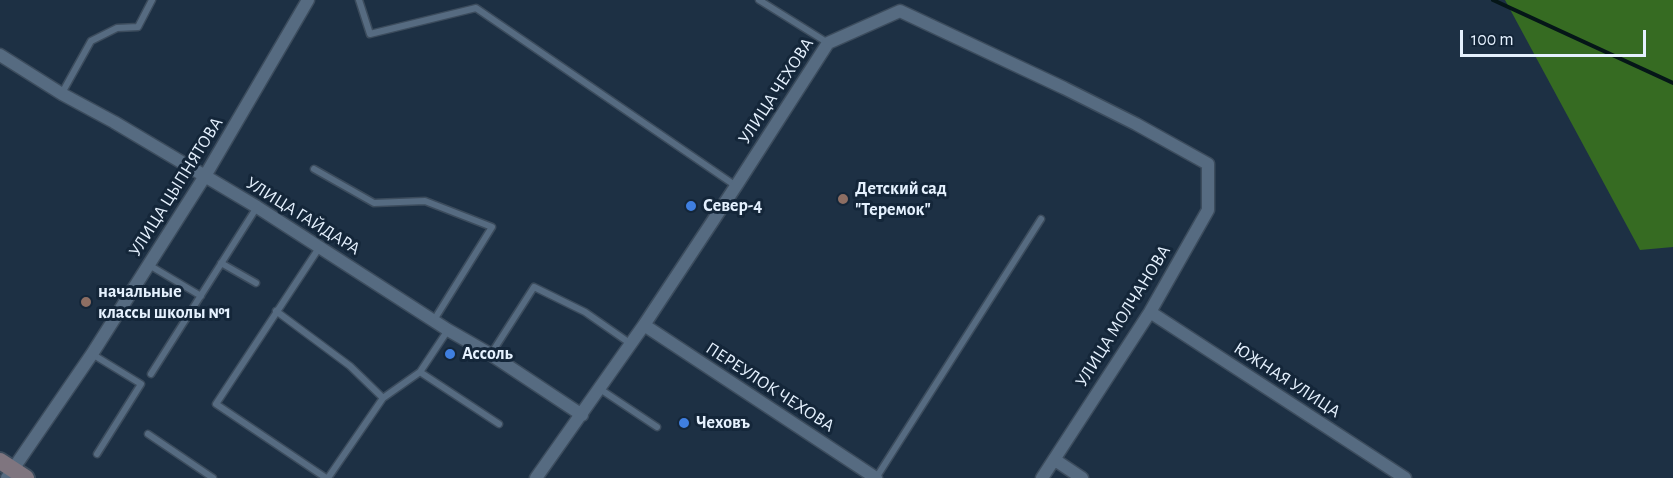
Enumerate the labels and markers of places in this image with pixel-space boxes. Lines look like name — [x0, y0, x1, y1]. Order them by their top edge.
place label: Детский сад "Теремок" — [855, 178, 947, 220]
marker: Детский сад "Теремок" — [836, 192, 850, 206]
place label: Север-4 — [703, 195, 762, 217]
marker: Север-4 — [684, 199, 698, 213]
place label: начальные классы школы №1 — [98, 281, 231, 324]
marker: начальные классы школы №1 — [79, 295, 93, 309]
place label: Ассоль — [462, 343, 513, 365]
marker: Ассоль — [443, 347, 457, 361]
place label: Чеховъ — [696, 412, 750, 434]
marker: Чеховъ — [677, 416, 691, 430]

